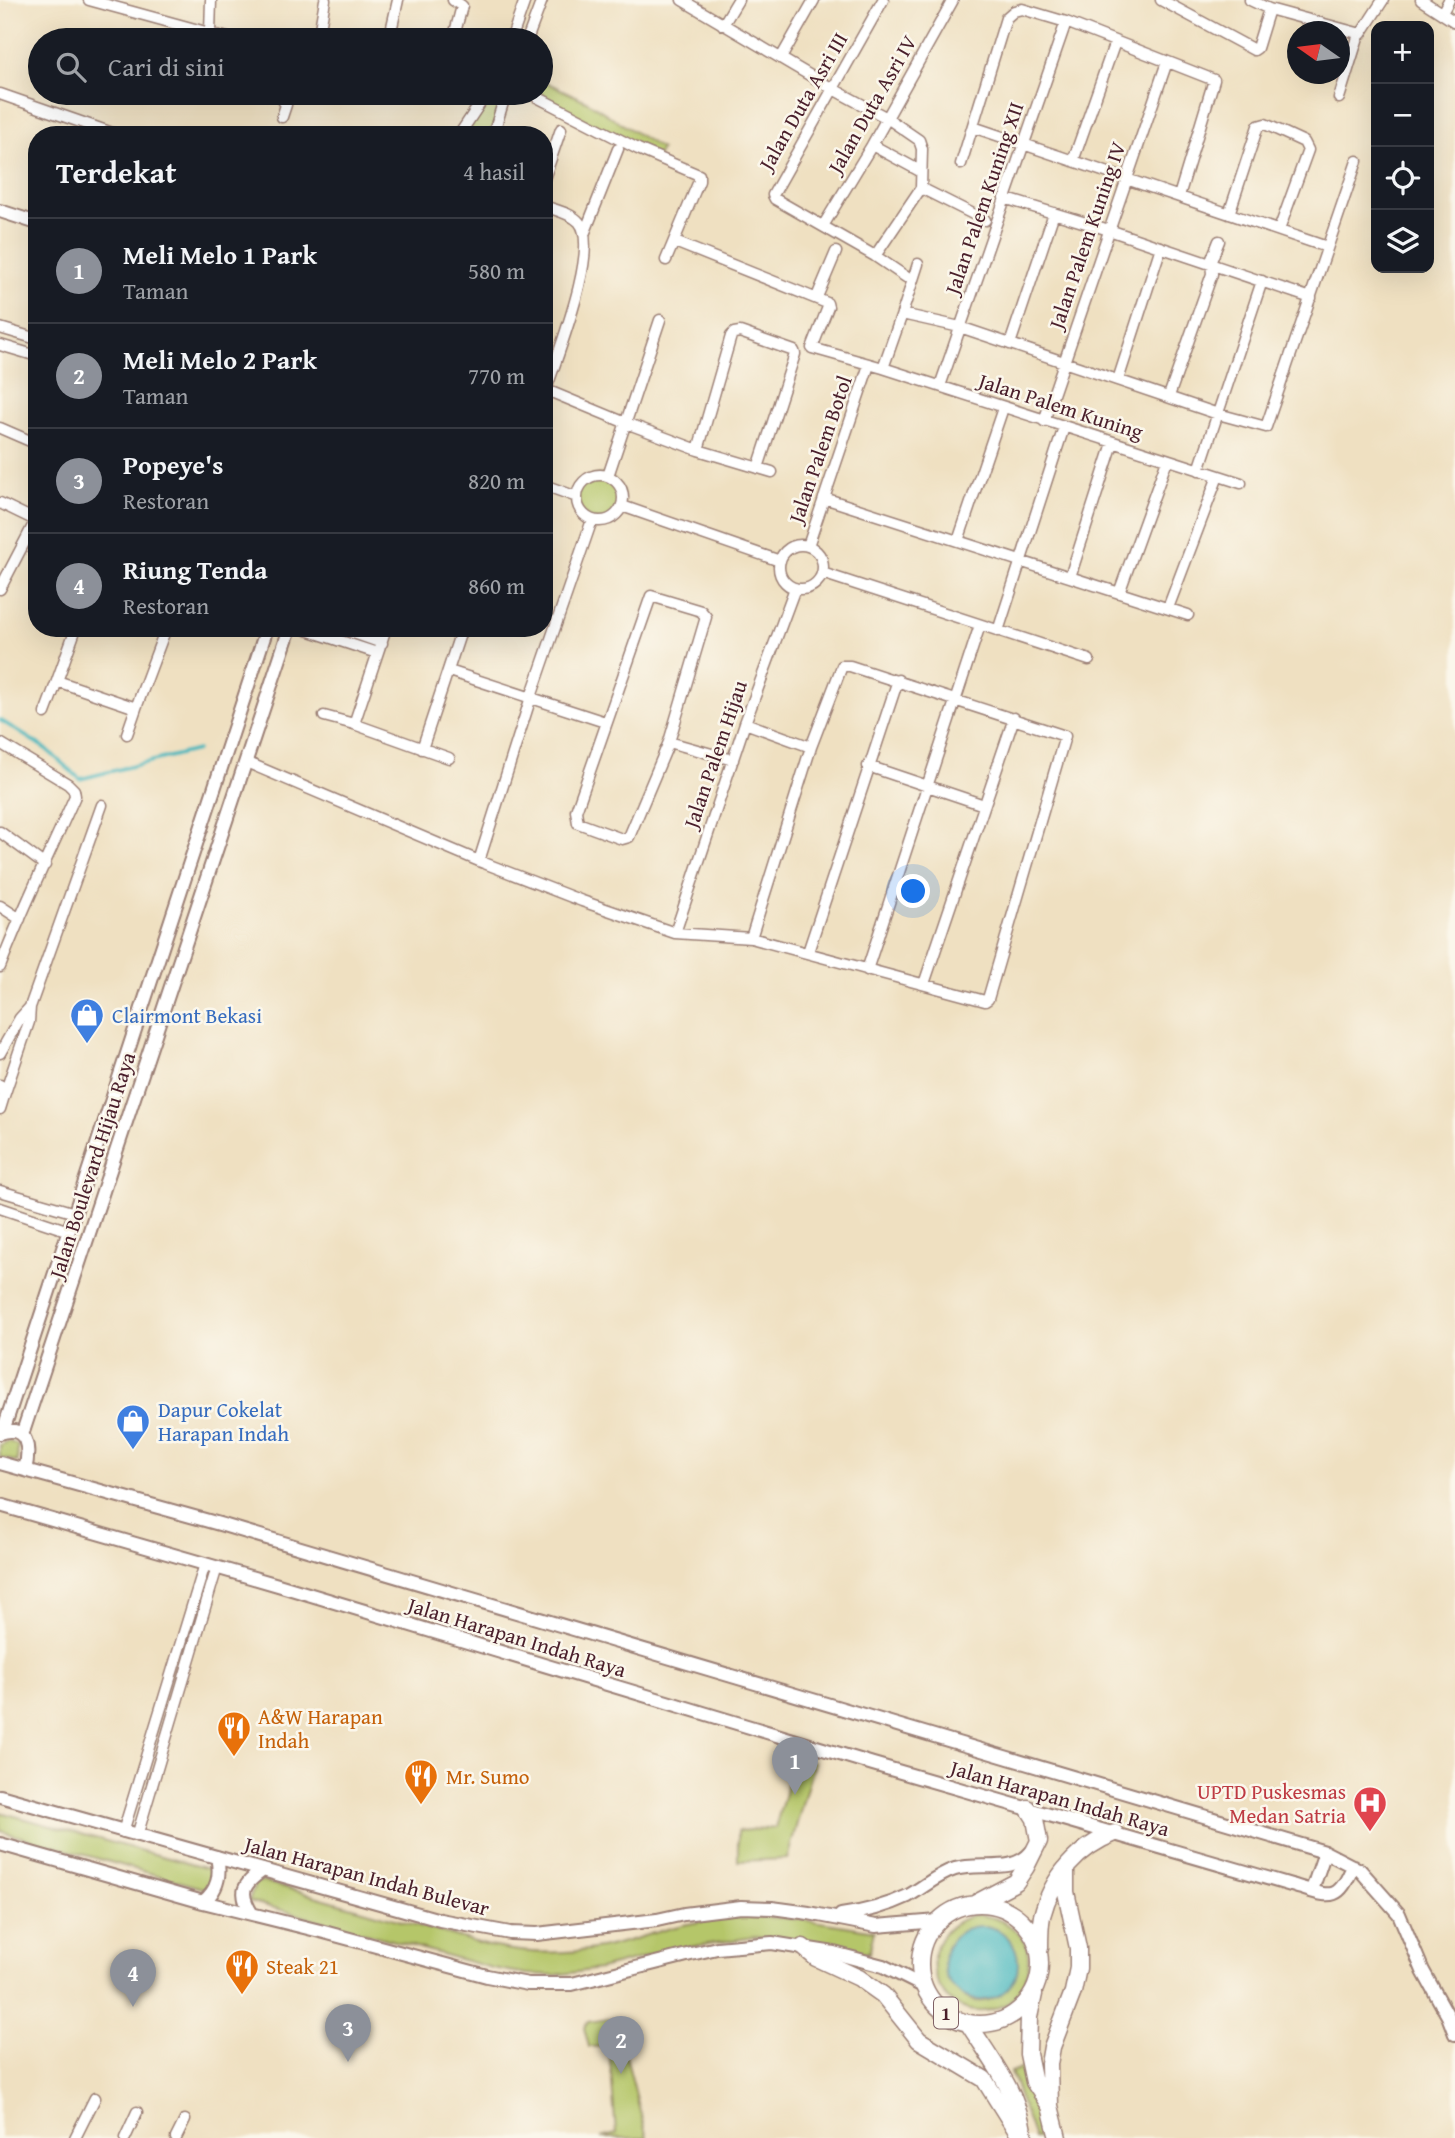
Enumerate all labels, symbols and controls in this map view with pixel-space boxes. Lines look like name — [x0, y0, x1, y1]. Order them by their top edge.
north arrow — [1287, 21, 1350, 84]
map controls — [1371, 21, 1434, 273]
button: + — [1371, 21, 1434, 84]
street label: Jalan Duta Asri III — [749, 26, 855, 178]
search box — [28, 28, 553, 105]
street label: Jalan Duta Asri IV — [818, 29, 924, 182]
text: Cari di sini — [108, 47, 225, 86]
icon: search — [52, 48, 90, 86]
button: − — [1371, 84, 1434, 147]
street label: Jalan Palem Kuning XII — [936, 98, 1032, 301]
street label: Jalan Palem Kuning IV — [1039, 137, 1134, 336]
button: locate — [1371, 147, 1434, 210]
text: Terdekat — [56, 150, 176, 194]
text: 4 hasil — [463, 155, 525, 188]
button: layers — [1371, 210, 1434, 273]
text: Meli Melo 1 Park — [123, 235, 317, 274]
text: 1 — [73, 254, 85, 287]
text: 580 m — [468, 254, 525, 287]
text: Taman — [123, 274, 188, 307]
text: Meli Melo 2 Park — [123, 340, 317, 379]
text: 2 — [73, 359, 85, 392]
text: 770 m — [468, 359, 525, 392]
street label: Jalan Palem Kuning — [972, 364, 1148, 447]
street label: Jalan Palem Botol — [779, 371, 860, 530]
text: Taman — [123, 379, 188, 412]
text: Popeye's — [123, 445, 224, 484]
text: 3 — [73, 464, 85, 497]
text: 820 m — [468, 464, 525, 497]
text: Restoran — [123, 484, 209, 517]
text: Riung Tenda — [123, 550, 268, 589]
text: 4 — [73, 569, 85, 602]
text: 860 m — [468, 569, 525, 602]
text: Restoran — [123, 589, 209, 622]
street label: Jalan Palem Hijau — [674, 675, 755, 835]
your location — [896, 874, 930, 908]
shop icon: Clairmont Bekasi — [68, 996, 106, 1045]
place label: Clairmont Bekasi — [112, 1000, 262, 1031]
street label: Jalan Boulevard Hijau Raya — [40, 1048, 143, 1285]
place label: Dapur Cokelat Harapan Indah — [158, 1394, 289, 1449]
shop icon: Dapur Cokelat Harapan Indah — [114, 1402, 152, 1451]
street label: Jalan Harapan Indah Raya — [401, 1588, 630, 1685]
place label: A&W Harapan Indah — [258, 1701, 383, 1756]
restaurant icon: A&W Harapan Indah — [215, 1709, 253, 1758]
pin: 1 — [772, 1737, 818, 1795]
street label: Jalan Harapan Indah Raya — [944, 1751, 1173, 1844]
restaurant icon: Mr. Sumo — [402, 1757, 440, 1806]
place label: Mr. Sumo — [446, 1761, 530, 1792]
place label: UPTD Puskesmas Medan Satria — [1197, 1776, 1346, 1831]
hospital icon: UPTD Puskesmas Medan Satria — [1351, 1784, 1389, 1833]
street label: Jalan Harapan Indah Bulevar — [238, 1828, 493, 1924]
restaurant icon: Steak 21 — [223, 1947, 261, 1996]
pin: 4 — [110, 1949, 156, 2007]
place label: Steak 21 — [266, 1951, 339, 1982]
road number: 1 — [934, 1997, 958, 2028]
pin: 3 — [325, 2004, 371, 2062]
pin: 2 — [598, 2016, 644, 2074]

